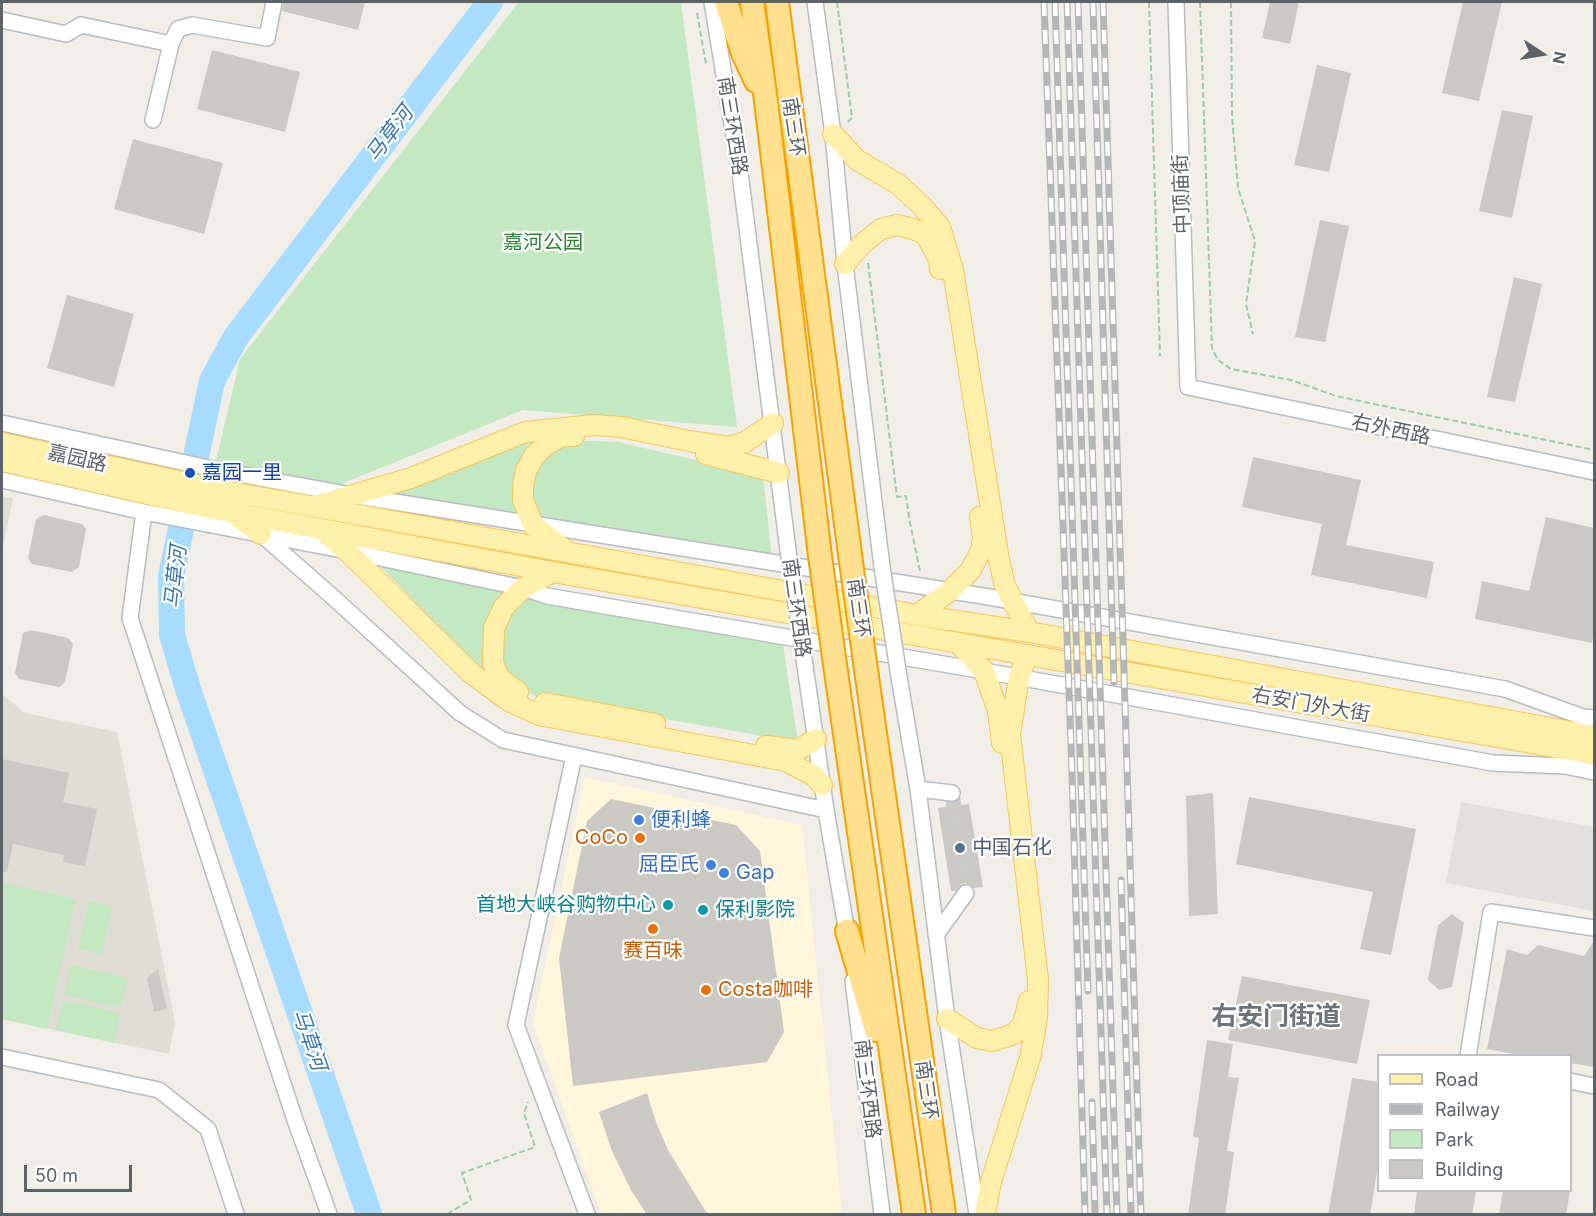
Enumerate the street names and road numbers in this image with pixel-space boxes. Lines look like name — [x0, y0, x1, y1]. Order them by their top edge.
street label: 南三环西路 — [712, 75, 752, 177]
street label: 南三环 — [777, 96, 809, 158]
street label: 中顶庙街 — [1169, 154, 1195, 234]
street label: 右外西路 — [1349, 410, 1433, 450]
street label: 嘉园路 — [45, 441, 109, 477]
street label: 南三环西路 — [777, 557, 815, 659]
street label: 南三环 — [842, 577, 874, 639]
street label: 右安门外大街 — [1250, 683, 1372, 727]
street label: 南三环西路 — [849, 1038, 885, 1140]
street label: 南三环 — [910, 1059, 942, 1121]

